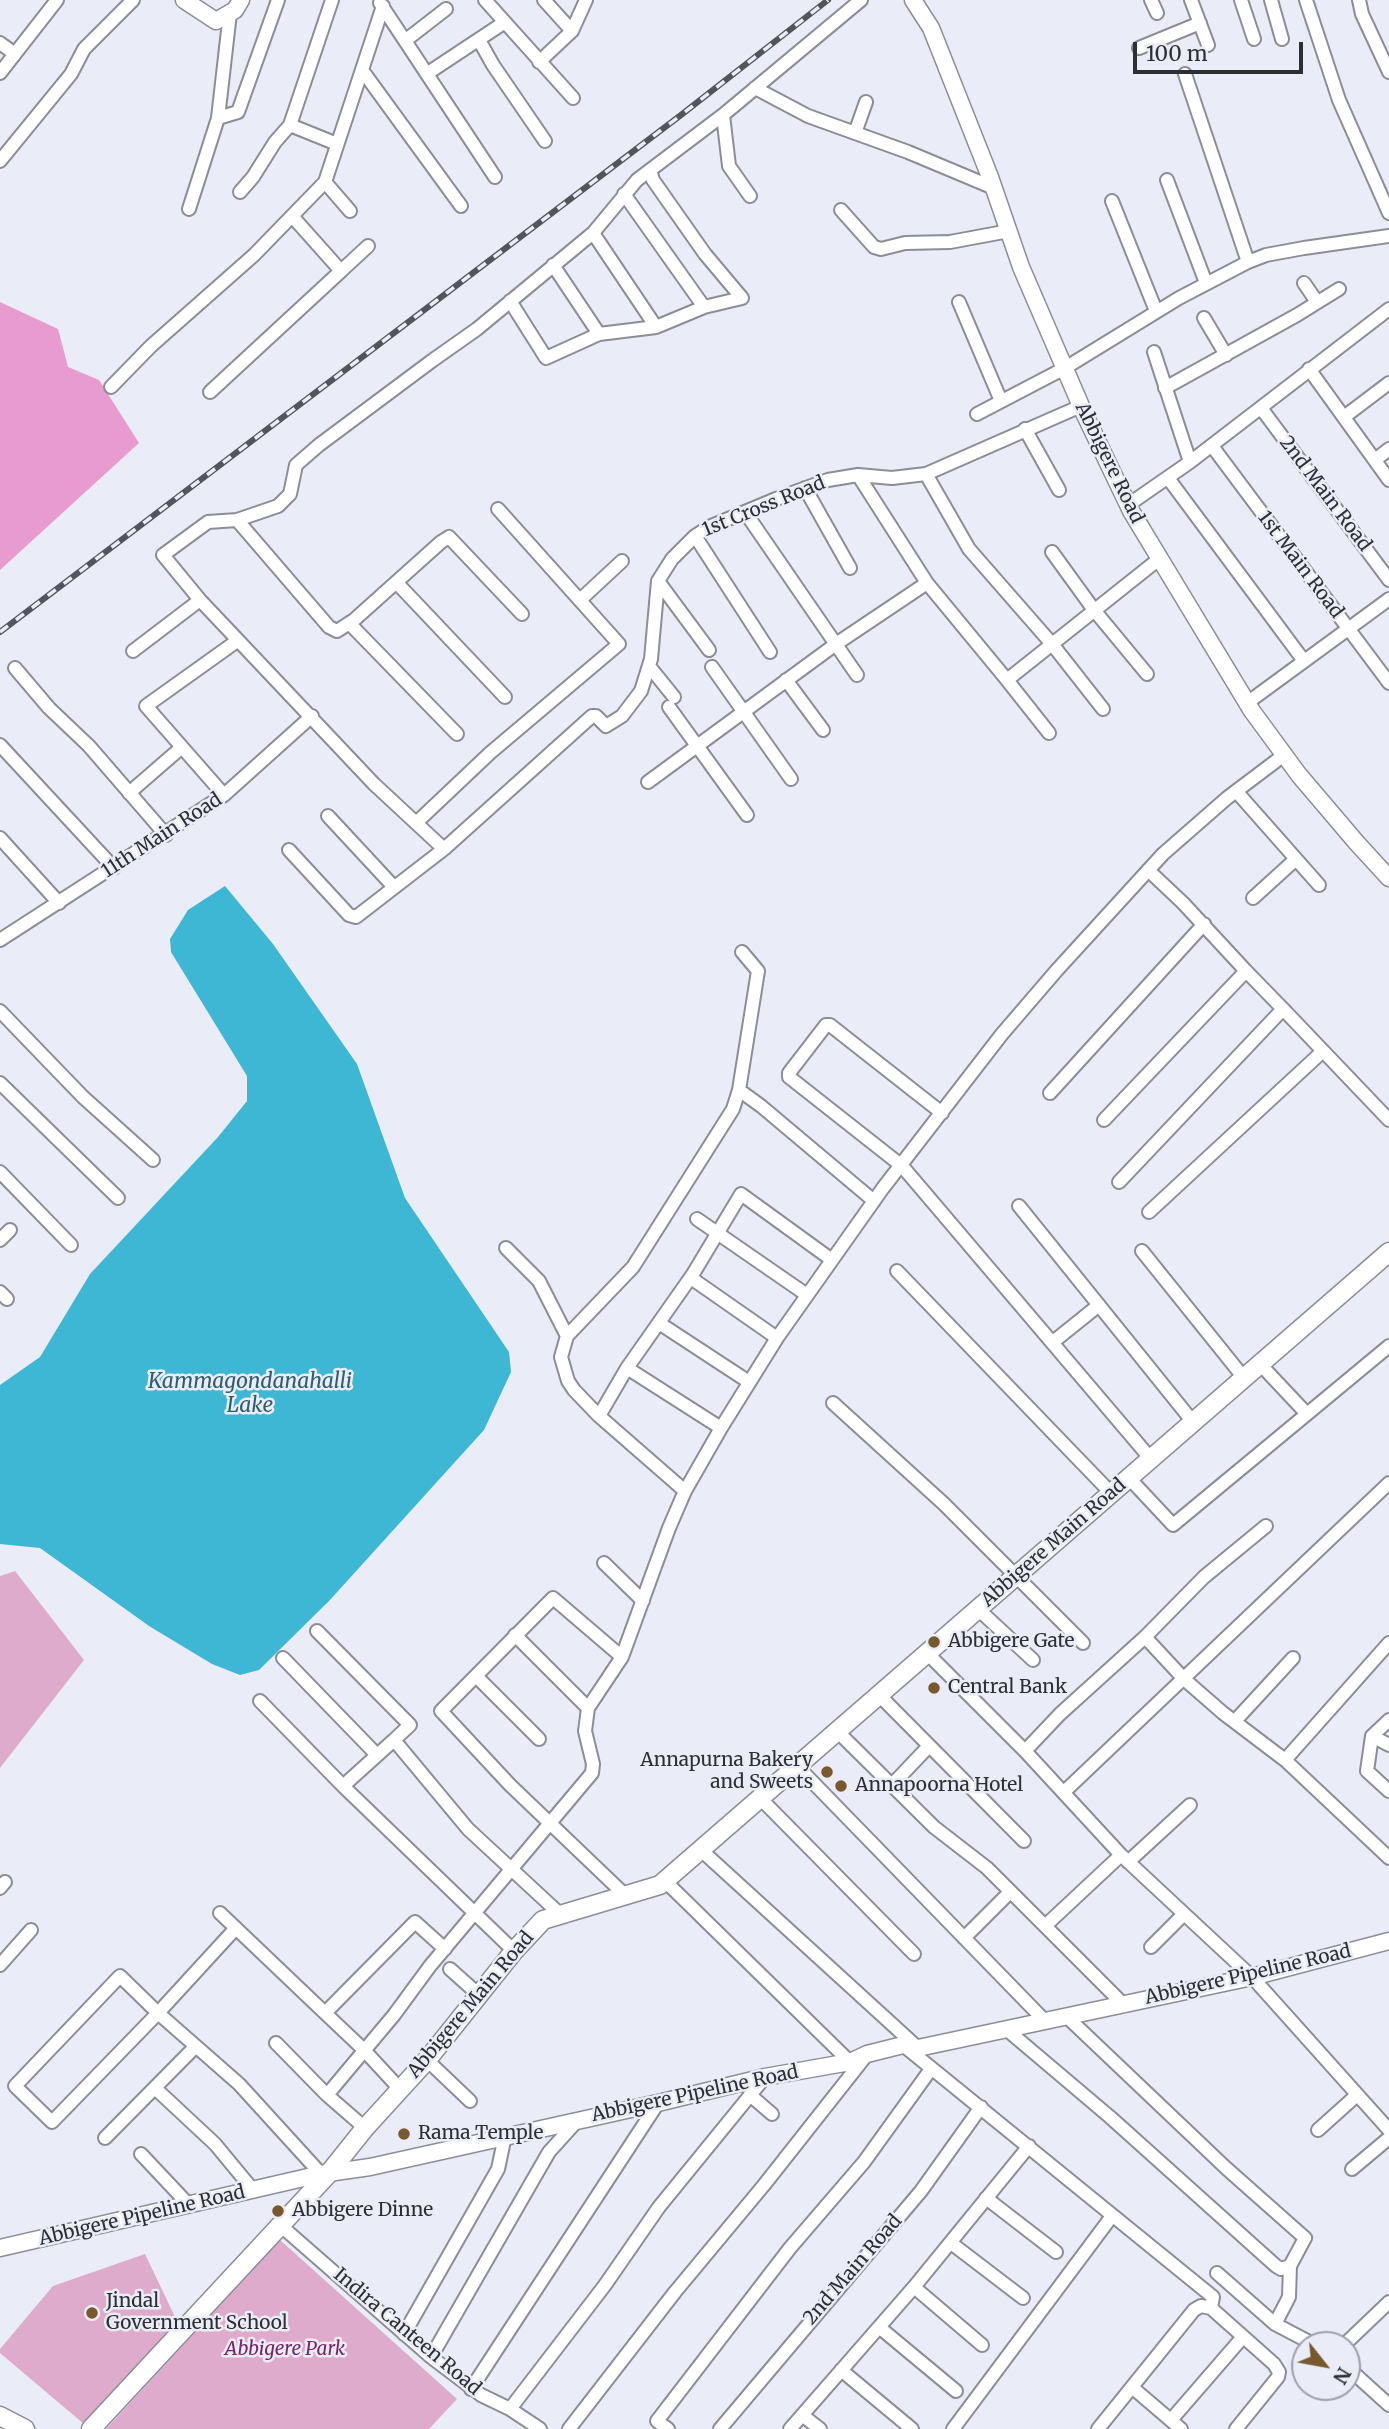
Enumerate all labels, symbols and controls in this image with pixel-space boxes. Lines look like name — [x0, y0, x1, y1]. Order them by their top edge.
scale bar — [1137, 28, 1307, 72]
text: 100 m — [1146, 40, 1208, 67]
street label: Abbigere Road — [1070, 399, 1148, 527]
street label: 2nd Main Road — [1274, 432, 1376, 556]
street label: 1st Cross Road — [699, 472, 829, 542]
street label: 1st Main Road — [1252, 507, 1348, 623]
street label: 11th Main Road — [98, 789, 226, 883]
water label: Kammagondanahalli Lake — [148, 1369, 352, 1419]
street label: Abbigere Main Road — [977, 1474, 1131, 1612]
place label: Abbigere Gate — [948, 1631, 1074, 1653]
marker: Abbigere Gate — [926, 1634, 942, 1650]
place label: Central Bank — [948, 1677, 1067, 1699]
marker: Central Bank — [926, 1680, 942, 1696]
place label: Annapurna Bakery and Sweets — [640, 1750, 813, 1794]
marker: Annapurna Bakery and Sweets — [819, 1764, 835, 1780]
place label: Annapoorna Hotel — [855, 1775, 1023, 1797]
marker: Annapoorna Hotel — [833, 1778, 849, 1794]
street label: Abbigere Main Road — [403, 1927, 539, 2083]
street label: Abbigere Pipeline Road — [1143, 1940, 1353, 2010]
street label: Abbigere Pipeline Road — [589, 2061, 801, 2127]
place label: Rama Temple — [418, 2123, 543, 2145]
marker: Rama Temple — [396, 2126, 412, 2142]
street label: Abbigere Pipeline Road — [37, 2181, 247, 2251]
place label: Abbigere Dinne — [292, 2200, 433, 2222]
marker: Abbigere Dinne — [270, 2203, 286, 2219]
street label: 2nd Main Road — [799, 2210, 907, 2330]
street label: Indira Canteen Road — [329, 2264, 485, 2400]
place label: Jindal Government School — [106, 2291, 288, 2335]
marker: Jindal Government School — [84, 2305, 100, 2321]
north arrow — [1291, 2331, 1361, 2401]
park label: Abbigere Park — [225, 2339, 345, 2361]
text: N — [1328, 2363, 1356, 2388]

